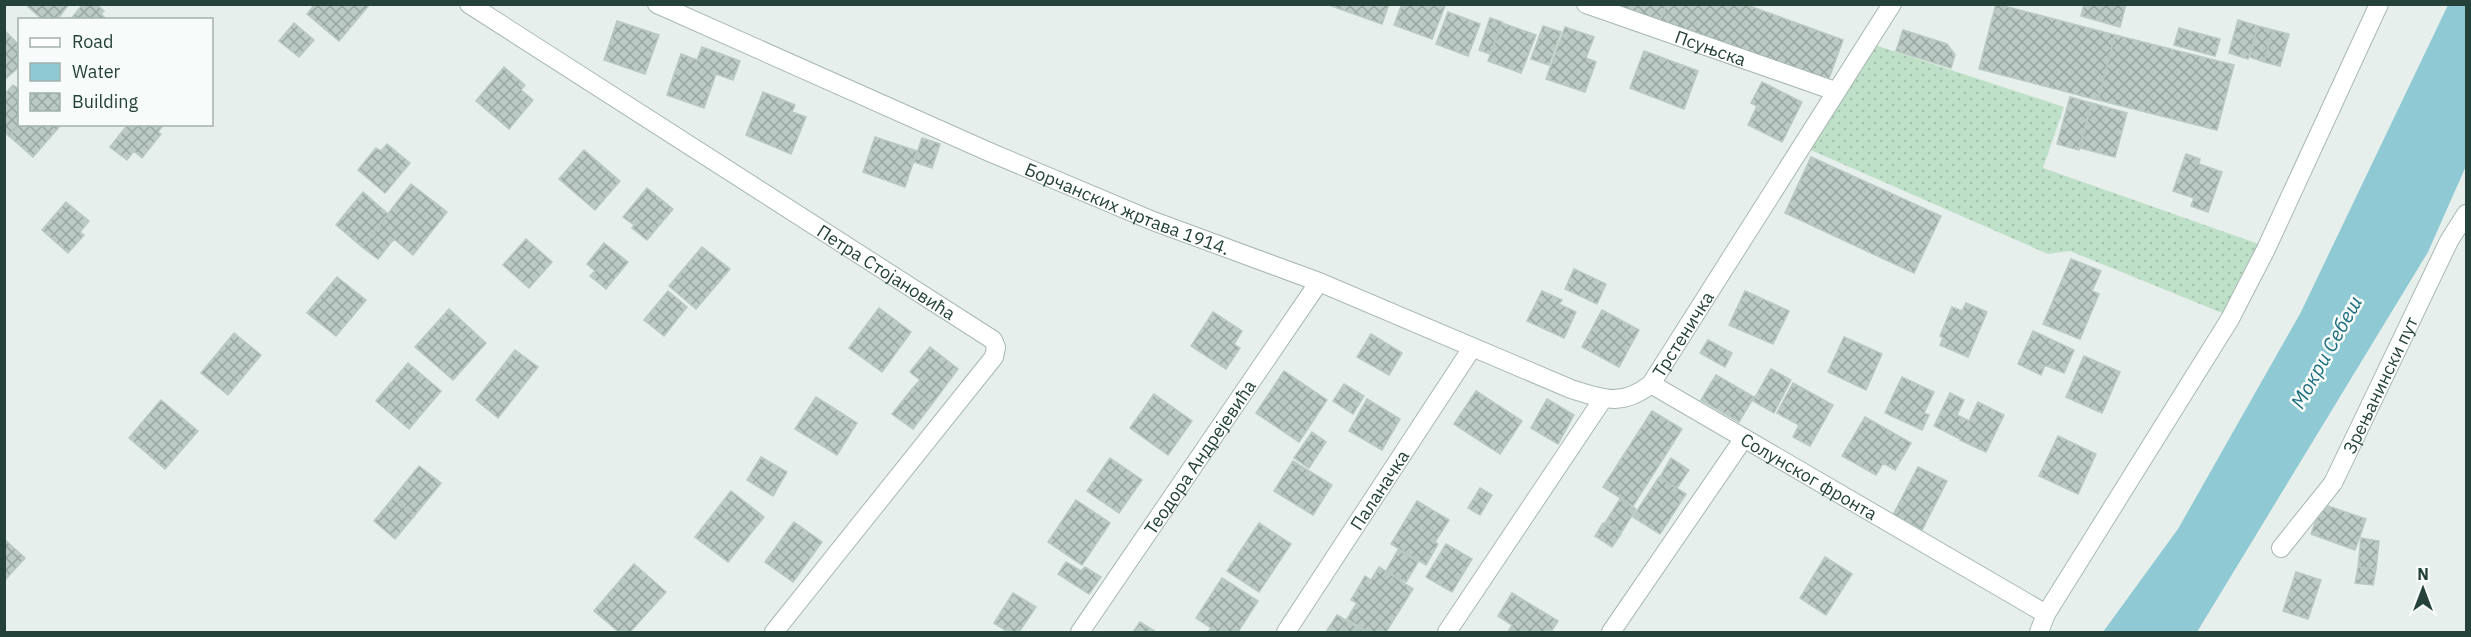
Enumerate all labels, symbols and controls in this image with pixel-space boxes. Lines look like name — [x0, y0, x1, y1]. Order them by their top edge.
legend — [18, 18, 213, 126]
street label: Псуњска — [1672, 24, 1750, 71]
text: Road — [72, 30, 113, 53]
text: Water — [72, 60, 121, 83]
text: Building — [72, 90, 139, 113]
street label: Борчанских жртава 1914. — [1022, 157, 1233, 260]
street label: Петра Стојановића — [813, 219, 960, 325]
street label: Трстеничка — [1647, 287, 1719, 381]
water label: Мокри Себеш — [2284, 291, 2368, 413]
street label: Зрењанински пут — [2337, 312, 2423, 457]
street label: Теодора Андрејевића — [1139, 375, 1261, 539]
street label: Солунског фронта — [1737, 427, 1882, 525]
street label: Паланачка — [1345, 445, 1414, 534]
north arrow — [2393, 559, 2453, 619]
text: N — [2417, 564, 2429, 584]

